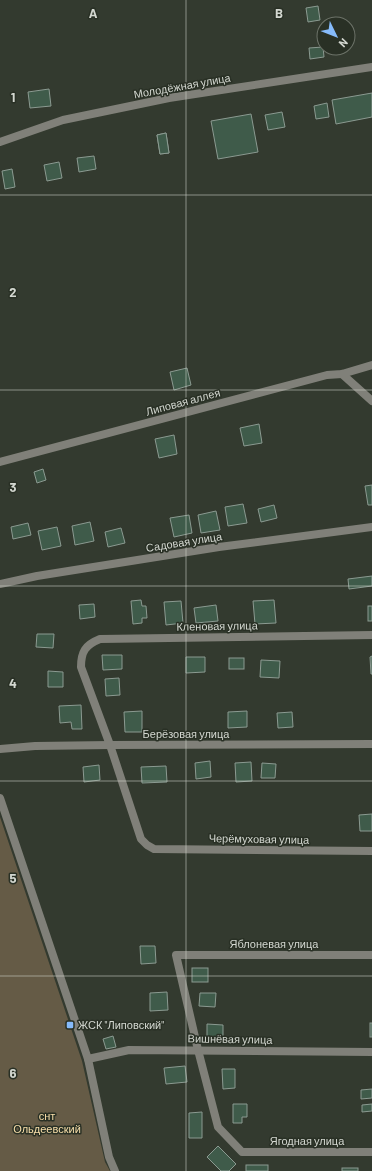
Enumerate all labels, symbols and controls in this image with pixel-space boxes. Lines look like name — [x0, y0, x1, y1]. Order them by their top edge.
text: A — [89, 5, 98, 21]
text: B — [275, 5, 283, 21]
north arrow — [316, 16, 356, 56]
text: N — [336, 36, 351, 50]
street label: Молодёжная улица — [132, 70, 232, 100]
text: 1 — [11, 89, 15, 105]
text: 2 — [9, 284, 17, 300]
street label: Липовая аллея — [144, 385, 222, 418]
text: 3 — [9, 479, 17, 495]
street label: Садовая улица — [145, 529, 224, 554]
street label: Кленовая улица — [176, 618, 259, 633]
text: 4 — [9, 675, 17, 691]
street label: Берёзовая улица — [143, 727, 230, 740]
street label: Черёмуховая улица — [209, 831, 310, 846]
text: 5 — [9, 870, 17, 886]
street label: Яблоневая улица — [230, 937, 319, 950]
place label: ЖСК "Липовский" — [78, 1018, 164, 1031]
marker: ЖСК "Липовский" — [65, 1020, 75, 1030]
street label: Вишнёвая улица — [188, 1031, 273, 1046]
text: 6 — [10, 1065, 17, 1081]
park label: снт Ольдеевский — [13, 1109, 81, 1135]
street label: Ягодная улица — [270, 1134, 345, 1147]

